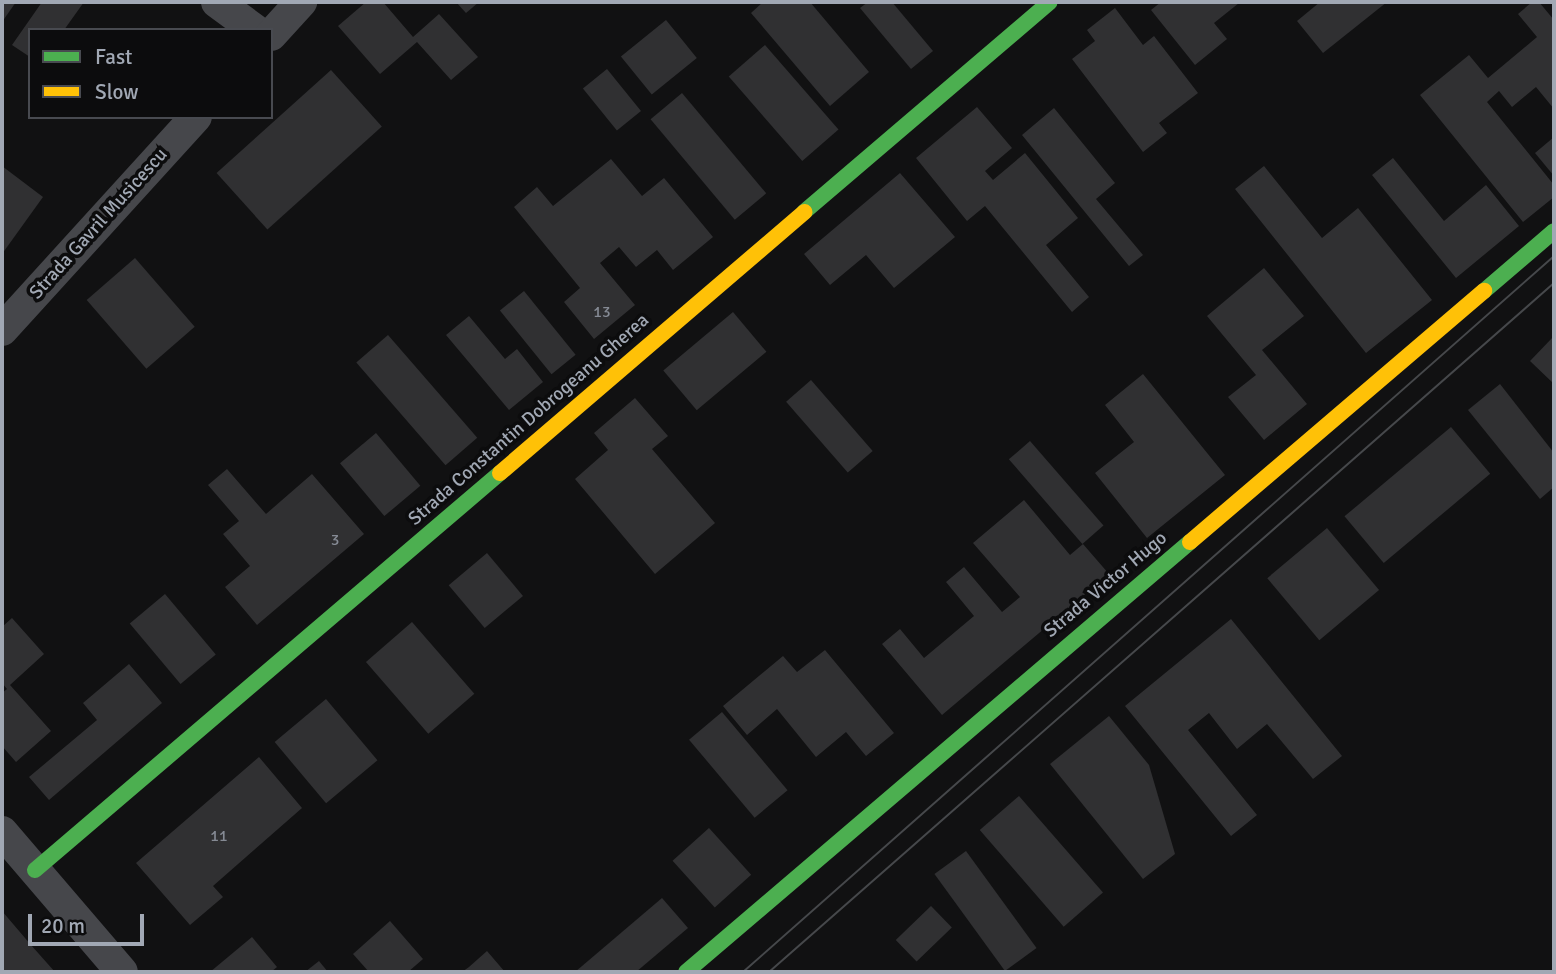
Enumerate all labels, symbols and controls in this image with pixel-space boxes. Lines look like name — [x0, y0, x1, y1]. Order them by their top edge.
legend — [28, 28, 273, 119]
text: Fast — [95, 44, 132, 70]
text: Slow — [95, 79, 139, 105]
street label: Strada Gavril Musicescu — [25, 144, 173, 304]
house number: 13 — [593, 302, 611, 322]
street label: Strada Constantin Dobrogeanu Gherea — [404, 309, 654, 531]
street label: Strada Victor Hugo — [1040, 527, 1172, 643]
house number: 3 — [331, 530, 339, 550]
house number: 11 — [210, 826, 228, 846]
scale bar — [32, 900, 147, 944]
text: 20 m — [41, 913, 85, 939]

